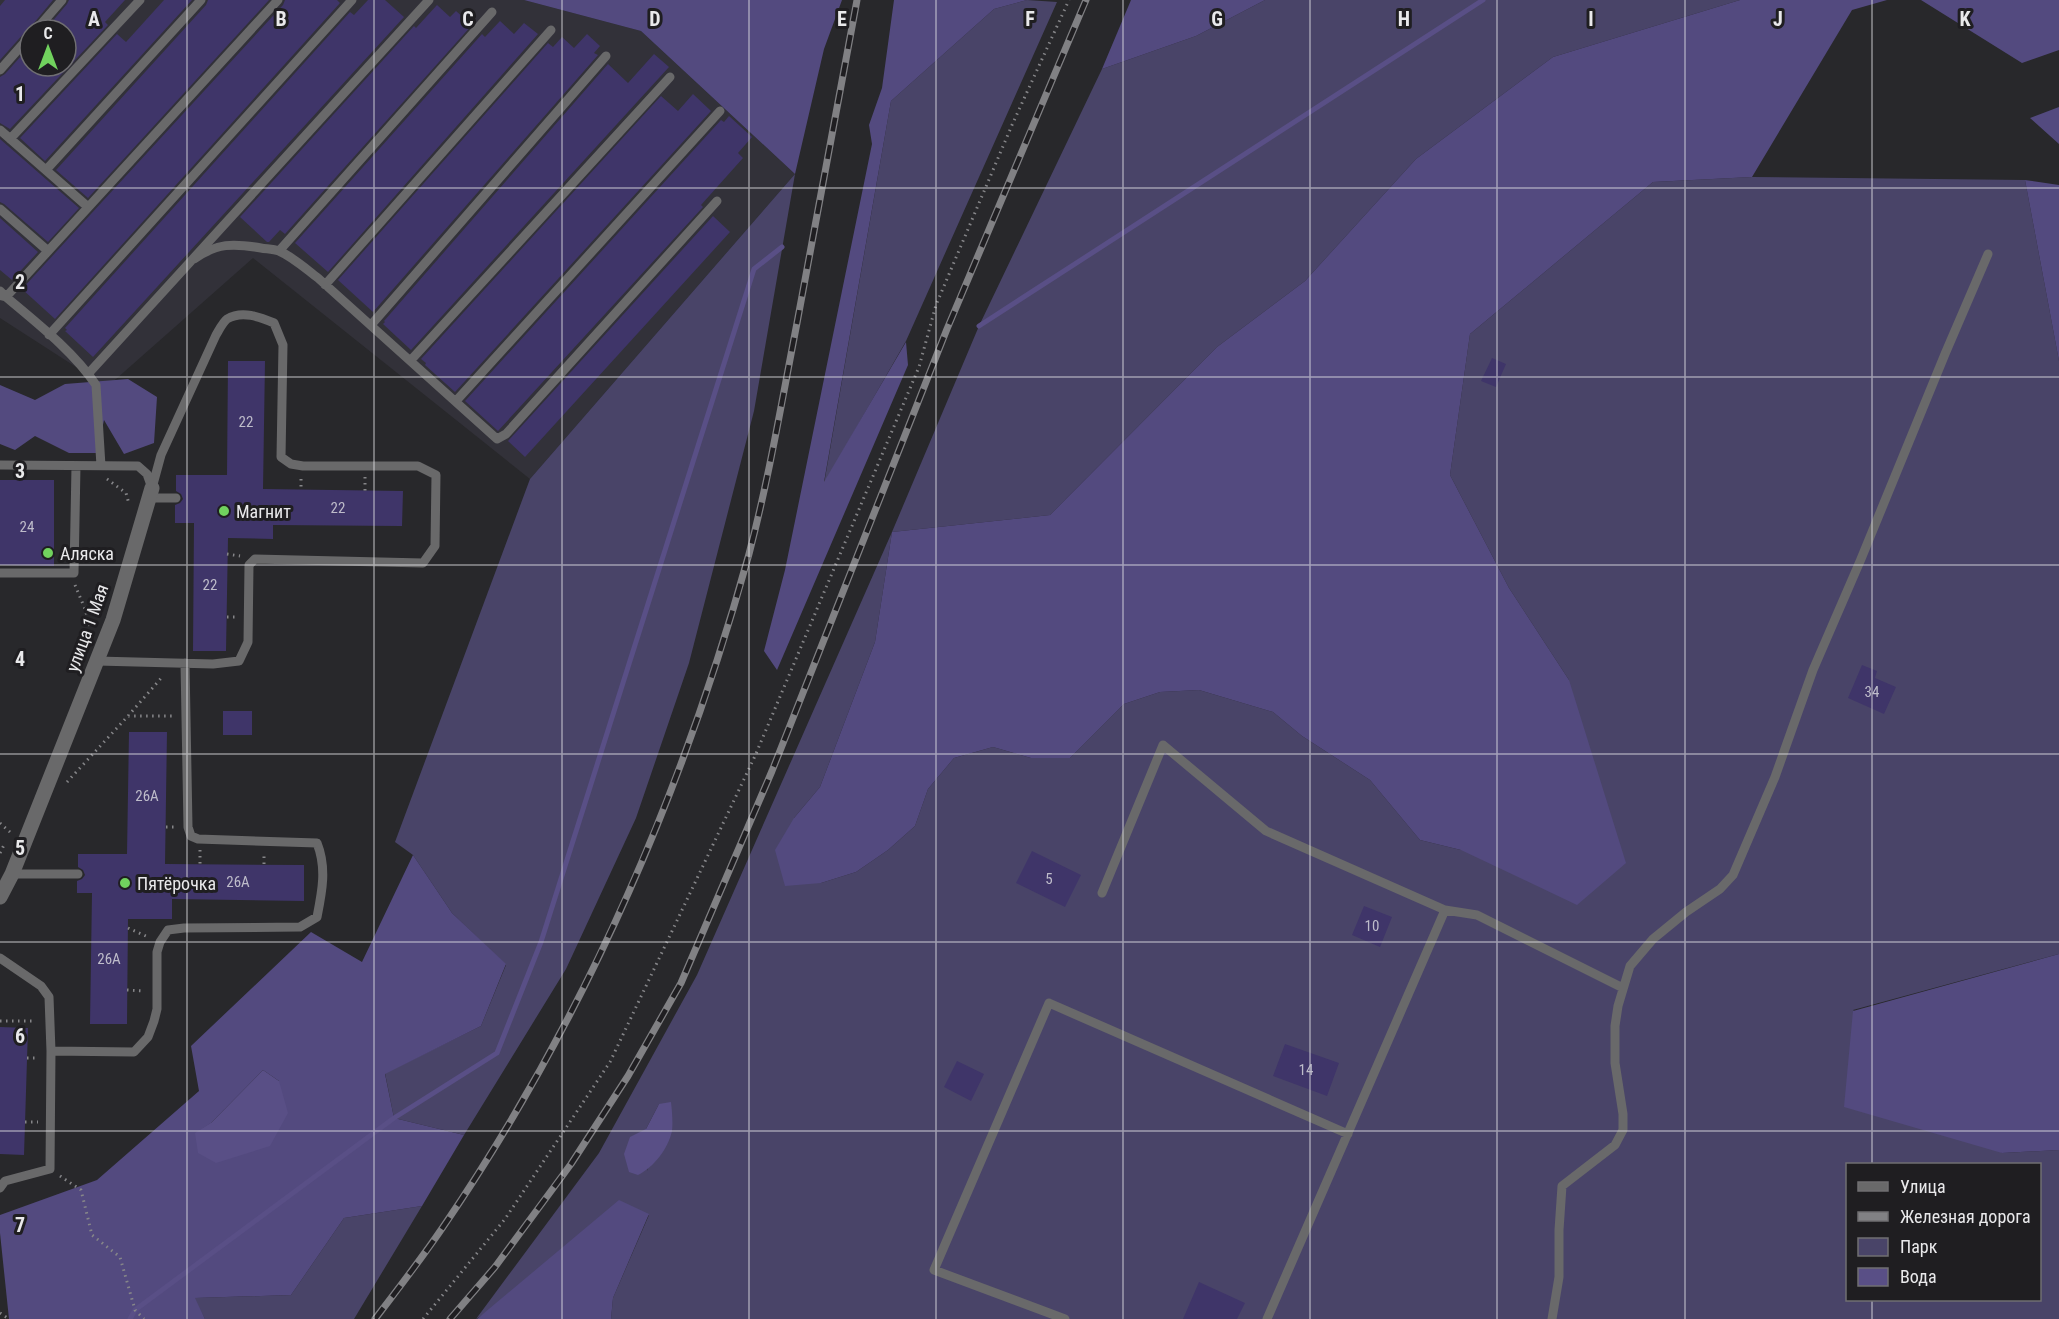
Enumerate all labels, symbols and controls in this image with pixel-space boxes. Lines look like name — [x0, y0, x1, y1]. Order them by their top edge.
text: A — [88, 7, 100, 31]
text: B — [275, 7, 287, 31]
text: C — [462, 7, 474, 31]
text: D — [649, 7, 661, 31]
text: E — [837, 7, 847, 31]
text: F — [1025, 7, 1035, 31]
text: G — [1211, 7, 1223, 31]
text: H — [1398, 7, 1410, 31]
text: I — [1588, 7, 1594, 31]
text: J — [1773, 7, 1783, 31]
text: K — [1959, 7, 1971, 31]
north arrow — [18, 18, 78, 78]
text: С — [43, 24, 53, 43]
text: 1 — [15, 82, 25, 106]
text: 2 — [15, 270, 25, 294]
house number: 22 — [239, 413, 253, 431]
text: 3 — [15, 459, 25, 483]
house number: 22 — [331, 499, 345, 517]
place label: Магнит — [236, 501, 291, 522]
marker: Магнит — [217, 504, 231, 518]
house number: 24 — [20, 518, 34, 536]
place label: Аляска — [60, 543, 114, 564]
marker: Аляска — [41, 546, 55, 560]
house number: 22 — [203, 576, 217, 594]
street label: улица 1 Мая — [61, 581, 113, 675]
text: 4 — [15, 647, 25, 671]
house number: 34 — [1865, 683, 1879, 701]
house number: 26А — [135, 787, 159, 805]
text: 5 — [15, 836, 25, 860]
house number: 5 — [1045, 870, 1053, 888]
place label: Пятёрочка — [137, 873, 216, 894]
house number: 26А — [226, 873, 250, 891]
marker: Пятёрочка — [118, 876, 132, 890]
house number: 10 — [1365, 917, 1379, 935]
house number: 26А — [97, 950, 121, 968]
text: 6 — [15, 1024, 25, 1048]
house number: 14 — [1299, 1061, 1313, 1079]
legend — [1846, 1163, 2041, 1301]
text: Улица — [1900, 1176, 1946, 1197]
text: Железная дорога — [1900, 1206, 2031, 1227]
text: 7 — [15, 1213, 25, 1237]
text: Парк — [1900, 1236, 1938, 1257]
text: Вода — [1900, 1266, 1937, 1287]

